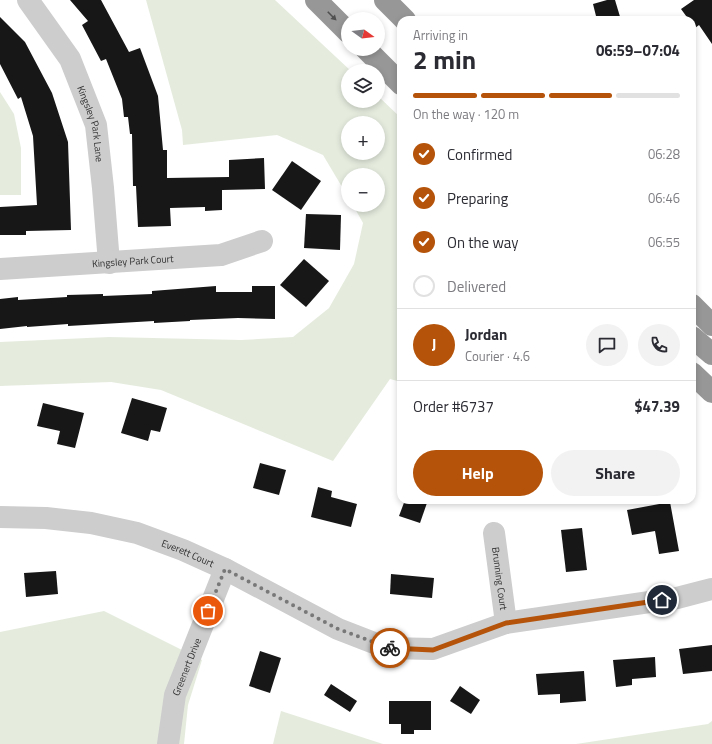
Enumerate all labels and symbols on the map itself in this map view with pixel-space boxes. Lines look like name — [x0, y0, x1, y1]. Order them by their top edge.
one-way arrow — [327, 11, 337, 21]
north arrow — [341, 12, 385, 56]
street label: Kingsley Park Lane — [73, 83, 107, 163]
street label: Kingsley Park Court — [92, 251, 174, 271]
street label: Everett Court — [159, 536, 217, 571]
street label: Brunning Court — [488, 546, 511, 612]
pin — [645, 583, 679, 617]
pin — [191, 594, 225, 628]
courier — [370, 628, 410, 668]
street label: Greenert Drive — [168, 636, 205, 698]

